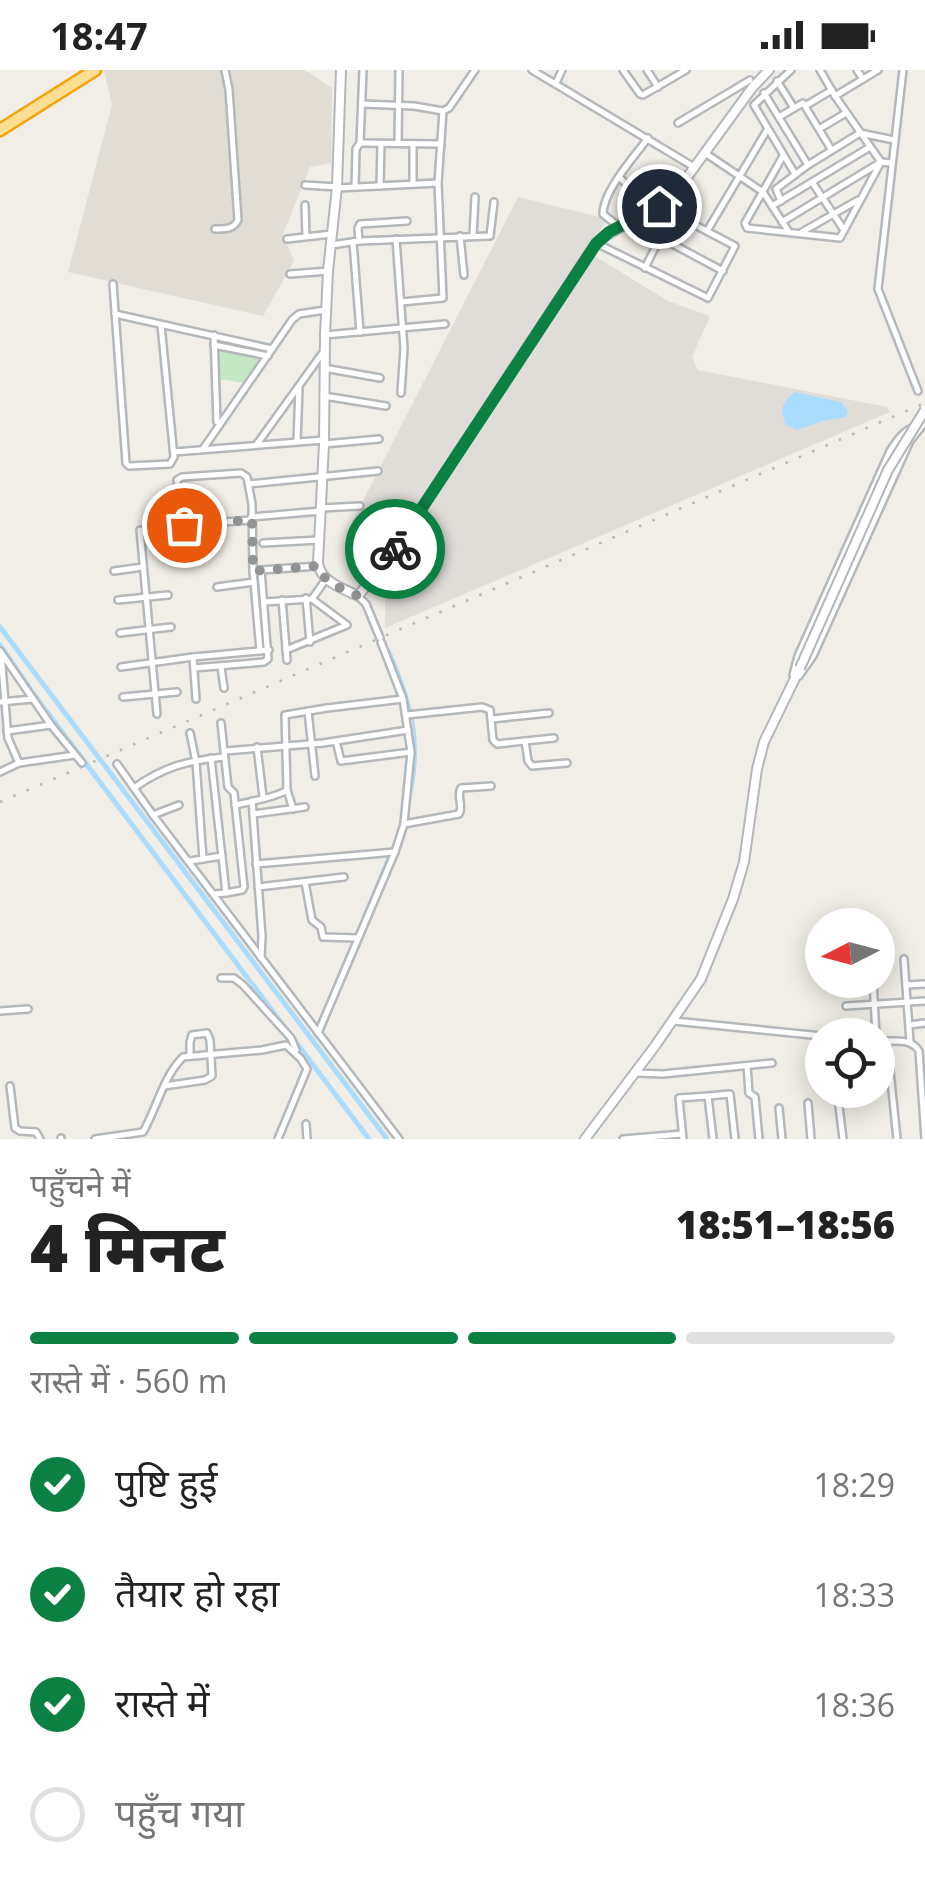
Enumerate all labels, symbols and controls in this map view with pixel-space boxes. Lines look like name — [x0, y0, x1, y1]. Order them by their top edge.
text: 18:47 — [50, 9, 148, 61]
pin — [617, 164, 702, 249]
icon: home — [632, 179, 687, 234]
pin — [142, 483, 227, 568]
icon: bag — [157, 498, 212, 553]
courier — [345, 499, 445, 599]
icon: bike — [368, 522, 423, 577]
north arrow — [805, 908, 895, 998]
map controls — [805, 908, 895, 1108]
button: locate — [805, 1018, 895, 1108]
text: पहुँचने में — [30, 1163, 131, 1206]
text: 18:51–18:56 — [676, 1198, 895, 1250]
text: 4 मिनट — [30, 1203, 225, 1291]
text: रास्ते में · 560 m — [30, 1359, 227, 1402]
text: पुष्टि हुई — [115, 1456, 217, 1508]
icon: check — [30, 1457, 85, 1512]
text: 18:29 — [813, 1463, 895, 1506]
text: तैयार हो रहा — [115, 1566, 279, 1618]
icon: check — [30, 1567, 85, 1622]
text: 18:33 — [813, 1573, 895, 1616]
text: रास्ते में — [115, 1676, 209, 1728]
icon: check — [30, 1677, 85, 1732]
text: 18:36 — [813, 1683, 895, 1726]
text: पहुँच गया — [115, 1786, 244, 1838]

